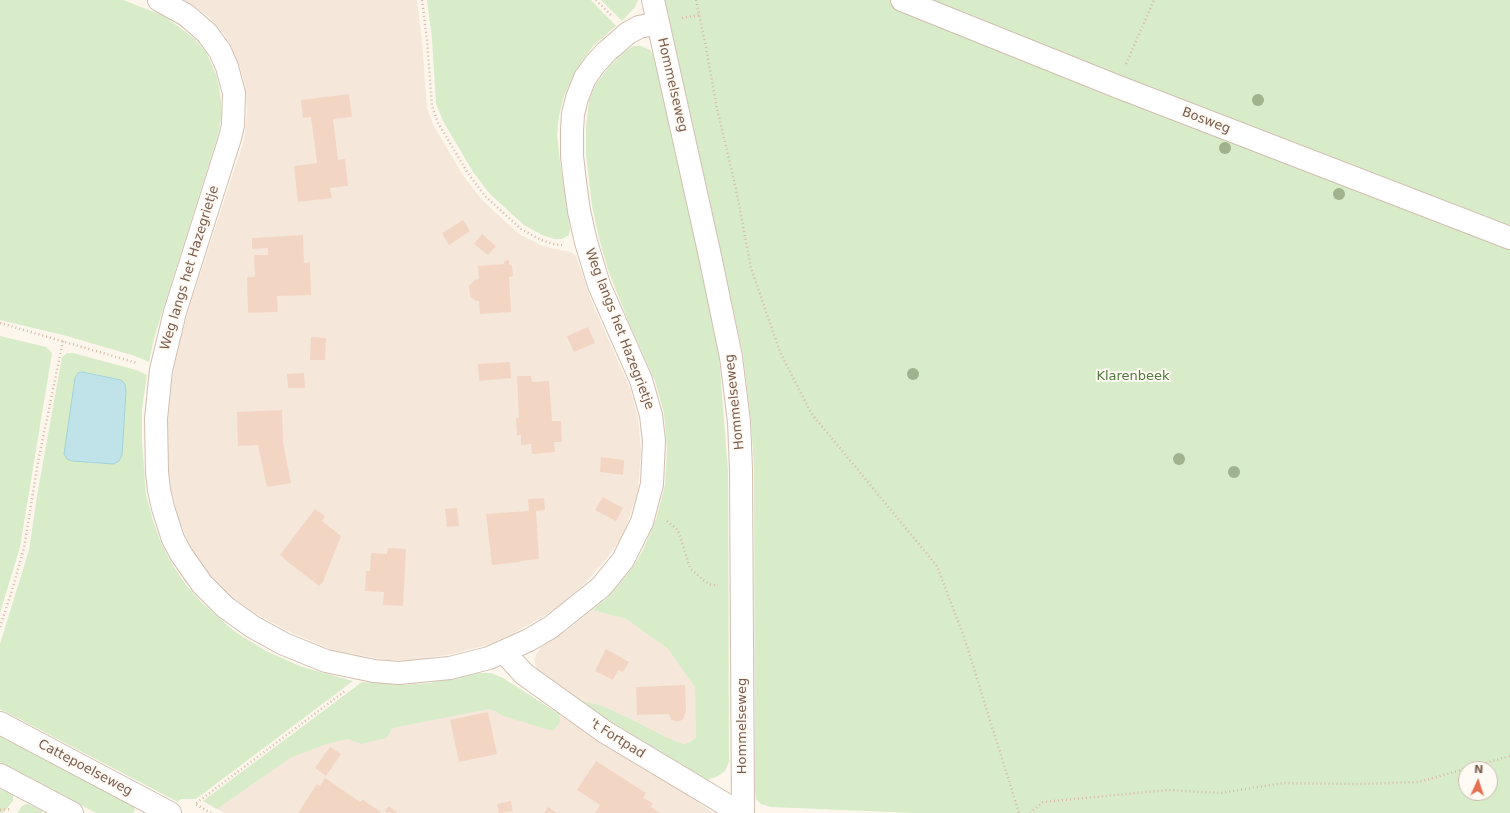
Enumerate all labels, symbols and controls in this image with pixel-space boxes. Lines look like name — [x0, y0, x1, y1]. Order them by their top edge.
street label: Hommelseweg — [654, 36, 690, 134]
street label: Bosweg — [1180, 105, 1232, 137]
street label: Weg langs het Hazegrietje — [157, 184, 223, 352]
street label: Weg langs het Hazegrietje — [581, 246, 657, 412]
street label: Hommelseweg — [722, 353, 748, 451]
park label: Klarenbeek — [1096, 369, 1170, 385]
street label: Hommelseweg — [735, 678, 751, 774]
street label: 't Fortpad — [586, 716, 648, 762]
street label: Cattepoelseweg — [35, 737, 135, 799]
north arrow — [1458, 761, 1498, 801]
text: N — [1474, 763, 1484, 776]

